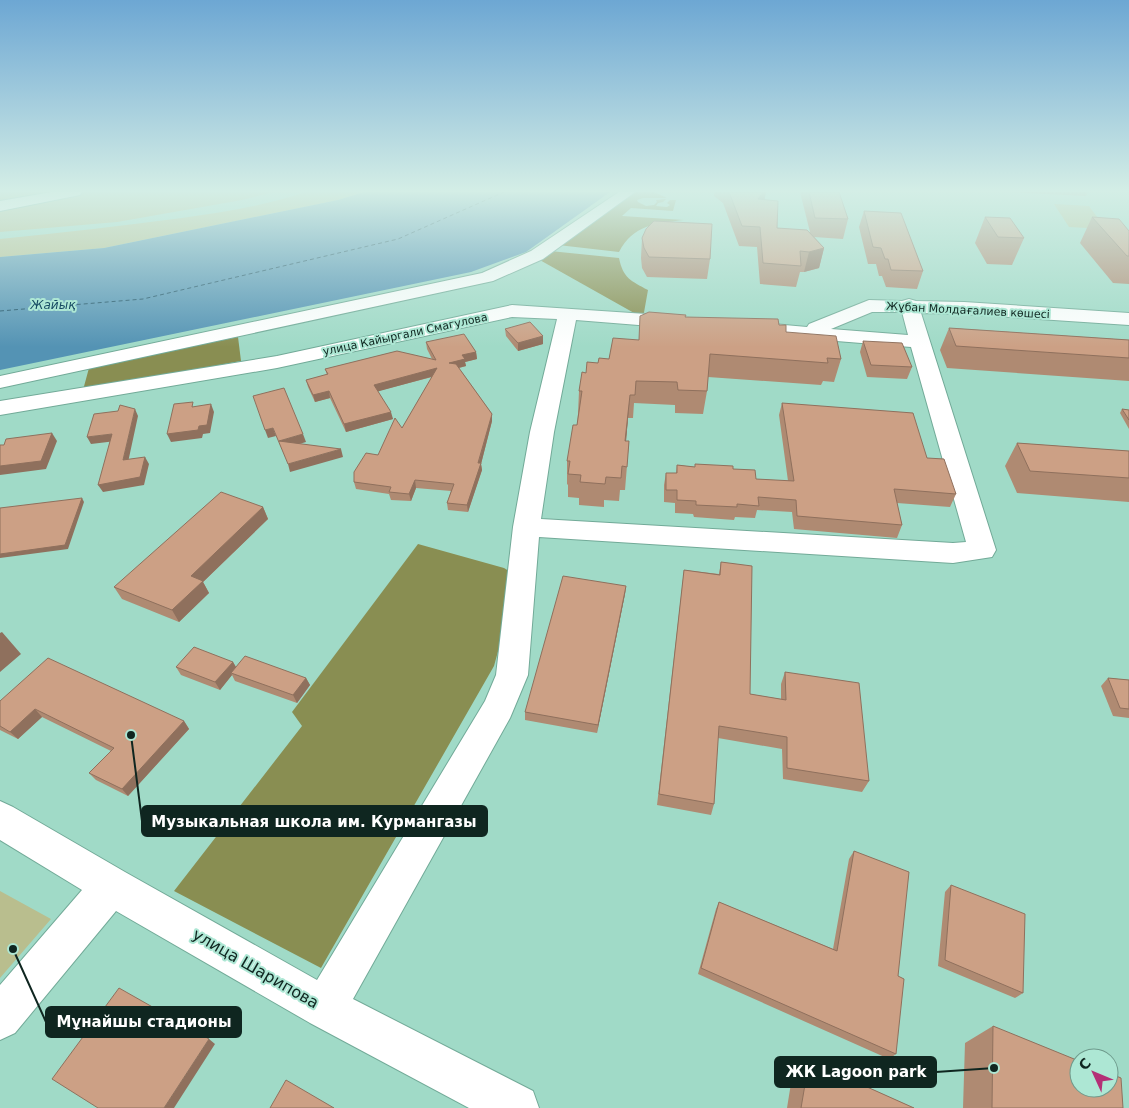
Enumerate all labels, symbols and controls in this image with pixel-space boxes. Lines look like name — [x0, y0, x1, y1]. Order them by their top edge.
water label: Жайық — [30, 298, 76, 312]
street label: Жұбан Молдағалиев көшесі — [886, 300, 1050, 321]
street label: улица Кайыргали Смагулова — [322, 311, 489, 358]
callout: Музыкальная школа им. Курмангазы — [142, 806, 487, 836]
text: Музыкальная школа им. Курмангазы — [151, 813, 477, 831]
street label: улица Шарипова — [189, 924, 322, 1012]
callout: Мұнайшы стадионы — [46, 1007, 241, 1037]
text: Мұнайшы стадионы — [57, 1013, 231, 1031]
north arrow — [1069, 1048, 1119, 1098]
text: С — [1075, 1055, 1094, 1073]
callout: ЖК Lagoon park — [775, 1057, 936, 1087]
text: ЖК Lagoon park — [785, 1063, 928, 1081]

